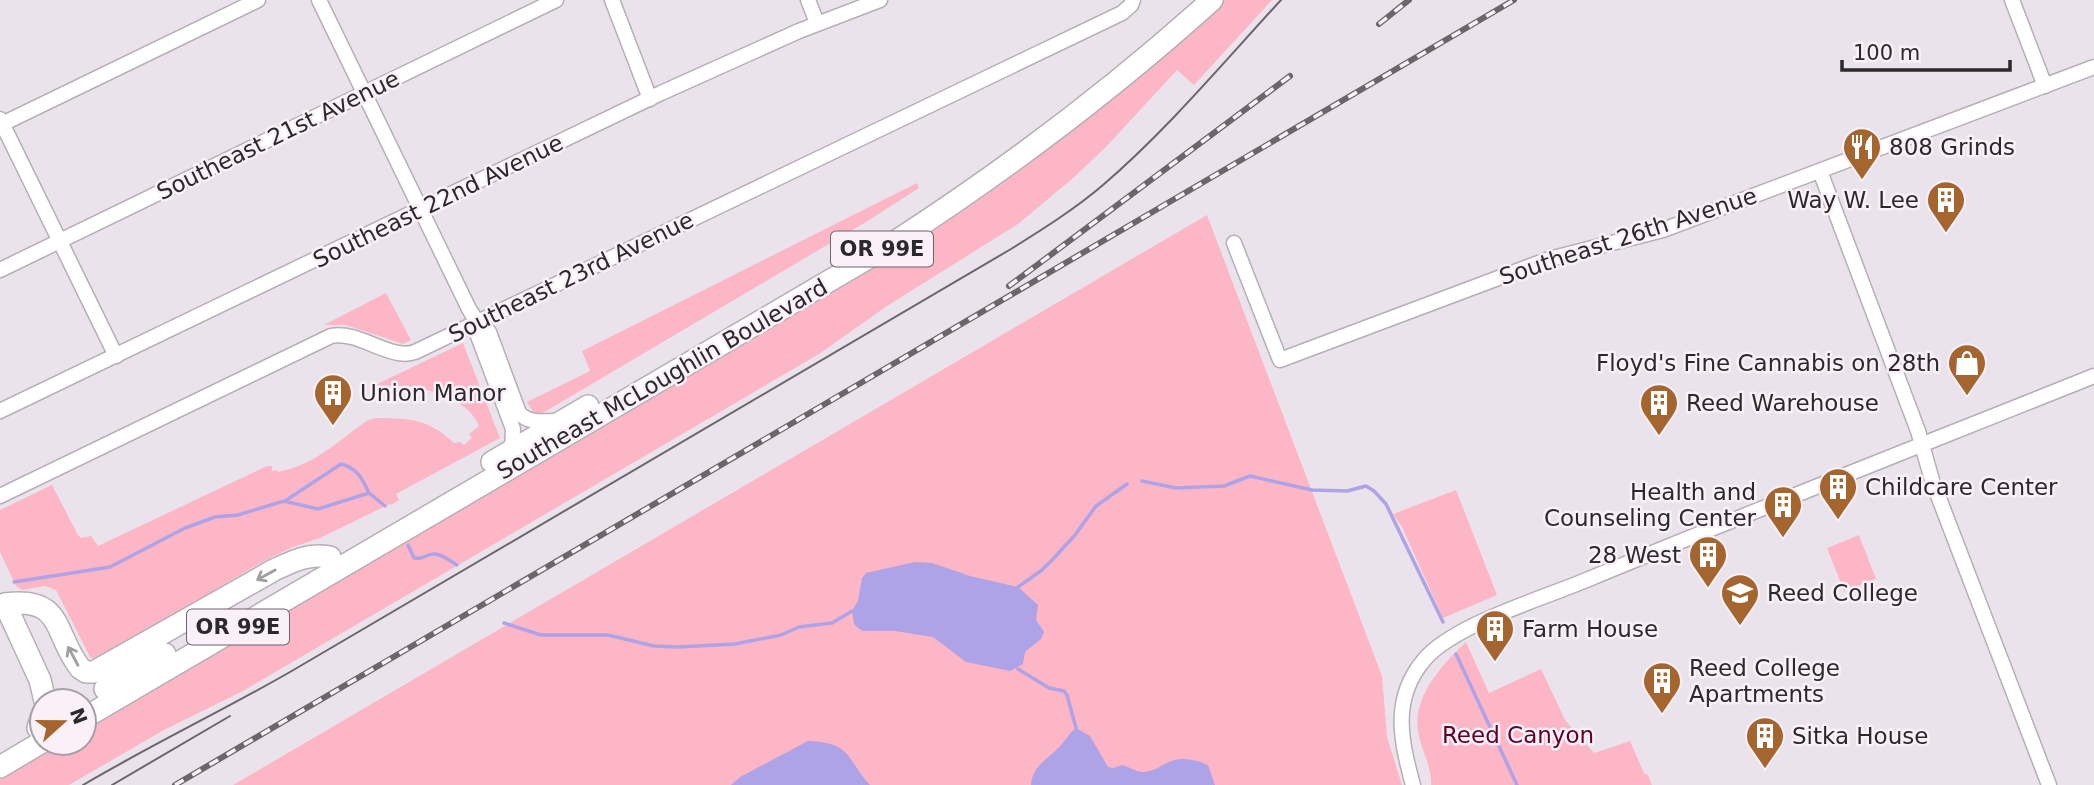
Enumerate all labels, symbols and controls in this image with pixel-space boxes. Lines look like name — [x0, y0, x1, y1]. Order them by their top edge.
scale bar — [1842, 28, 2010, 72]
text: 100 m — [1853, 41, 1920, 65]
street label: Southeast 21st Avenue — [153, 65, 403, 205]
restaurant icon: 808 Grinds — [1841, 126, 1883, 181]
street label: Southeast 22nd Avenue — [309, 129, 567, 273]
place label: 808 Grinds — [1889, 134, 2015, 160]
building icon: Way W. Lee — [1925, 179, 1967, 234]
street label: Southeast 26th Avenue — [1496, 182, 1760, 290]
place label: Way W. Lee — [1787, 187, 1919, 213]
street label: Southeast 23rd Avenue — [444, 206, 698, 348]
road number: OR 99E — [831, 232, 933, 266]
street label: Southeast McLoughlin Boulevard — [492, 273, 832, 485]
shop icon: Floyd's Fine Cannabis on 28th — [1946, 342, 1988, 397]
place label: Floyd's Fine Cannabis on 28th — [1596, 350, 1940, 376]
building icon: Union Manor — [312, 372, 354, 427]
place label: Union Manor — [360, 380, 506, 406]
building icon: Reed Warehouse — [1638, 382, 1680, 437]
place label: Reed Warehouse — [1686, 390, 1879, 416]
building icon: Childcare Center — [1817, 466, 1859, 521]
place label: Childcare Center — [1865, 474, 2058, 500]
place label: Health and Counseling Center — [1544, 479, 1757, 531]
building icon: Health and Counseling Center — [1762, 484, 1804, 539]
building icon: 28 West — [1687, 534, 1729, 589]
place label: 28 West — [1588, 542, 1681, 568]
one-way arrow — [257, 568, 277, 582]
school or university icon: Reed College — [1719, 572, 1761, 627]
place label: Reed College — [1767, 580, 1918, 606]
building icon: Farm House — [1474, 608, 1516, 663]
road number: OR 99E — [187, 610, 289, 644]
place label: Farm House — [1522, 616, 1658, 642]
one-way arrow — [66, 646, 80, 666]
place label: Reed College Apartments — [1689, 655, 1840, 707]
building icon: Reed College Apartments — [1641, 660, 1683, 715]
north arrow — [28, 687, 98, 757]
text: N — [66, 705, 92, 727]
building icon: Sitka House — [1744, 715, 1786, 770]
park label: Reed Canyon — [1442, 722, 1594, 748]
place label: Sitka House — [1792, 723, 1928, 749]

